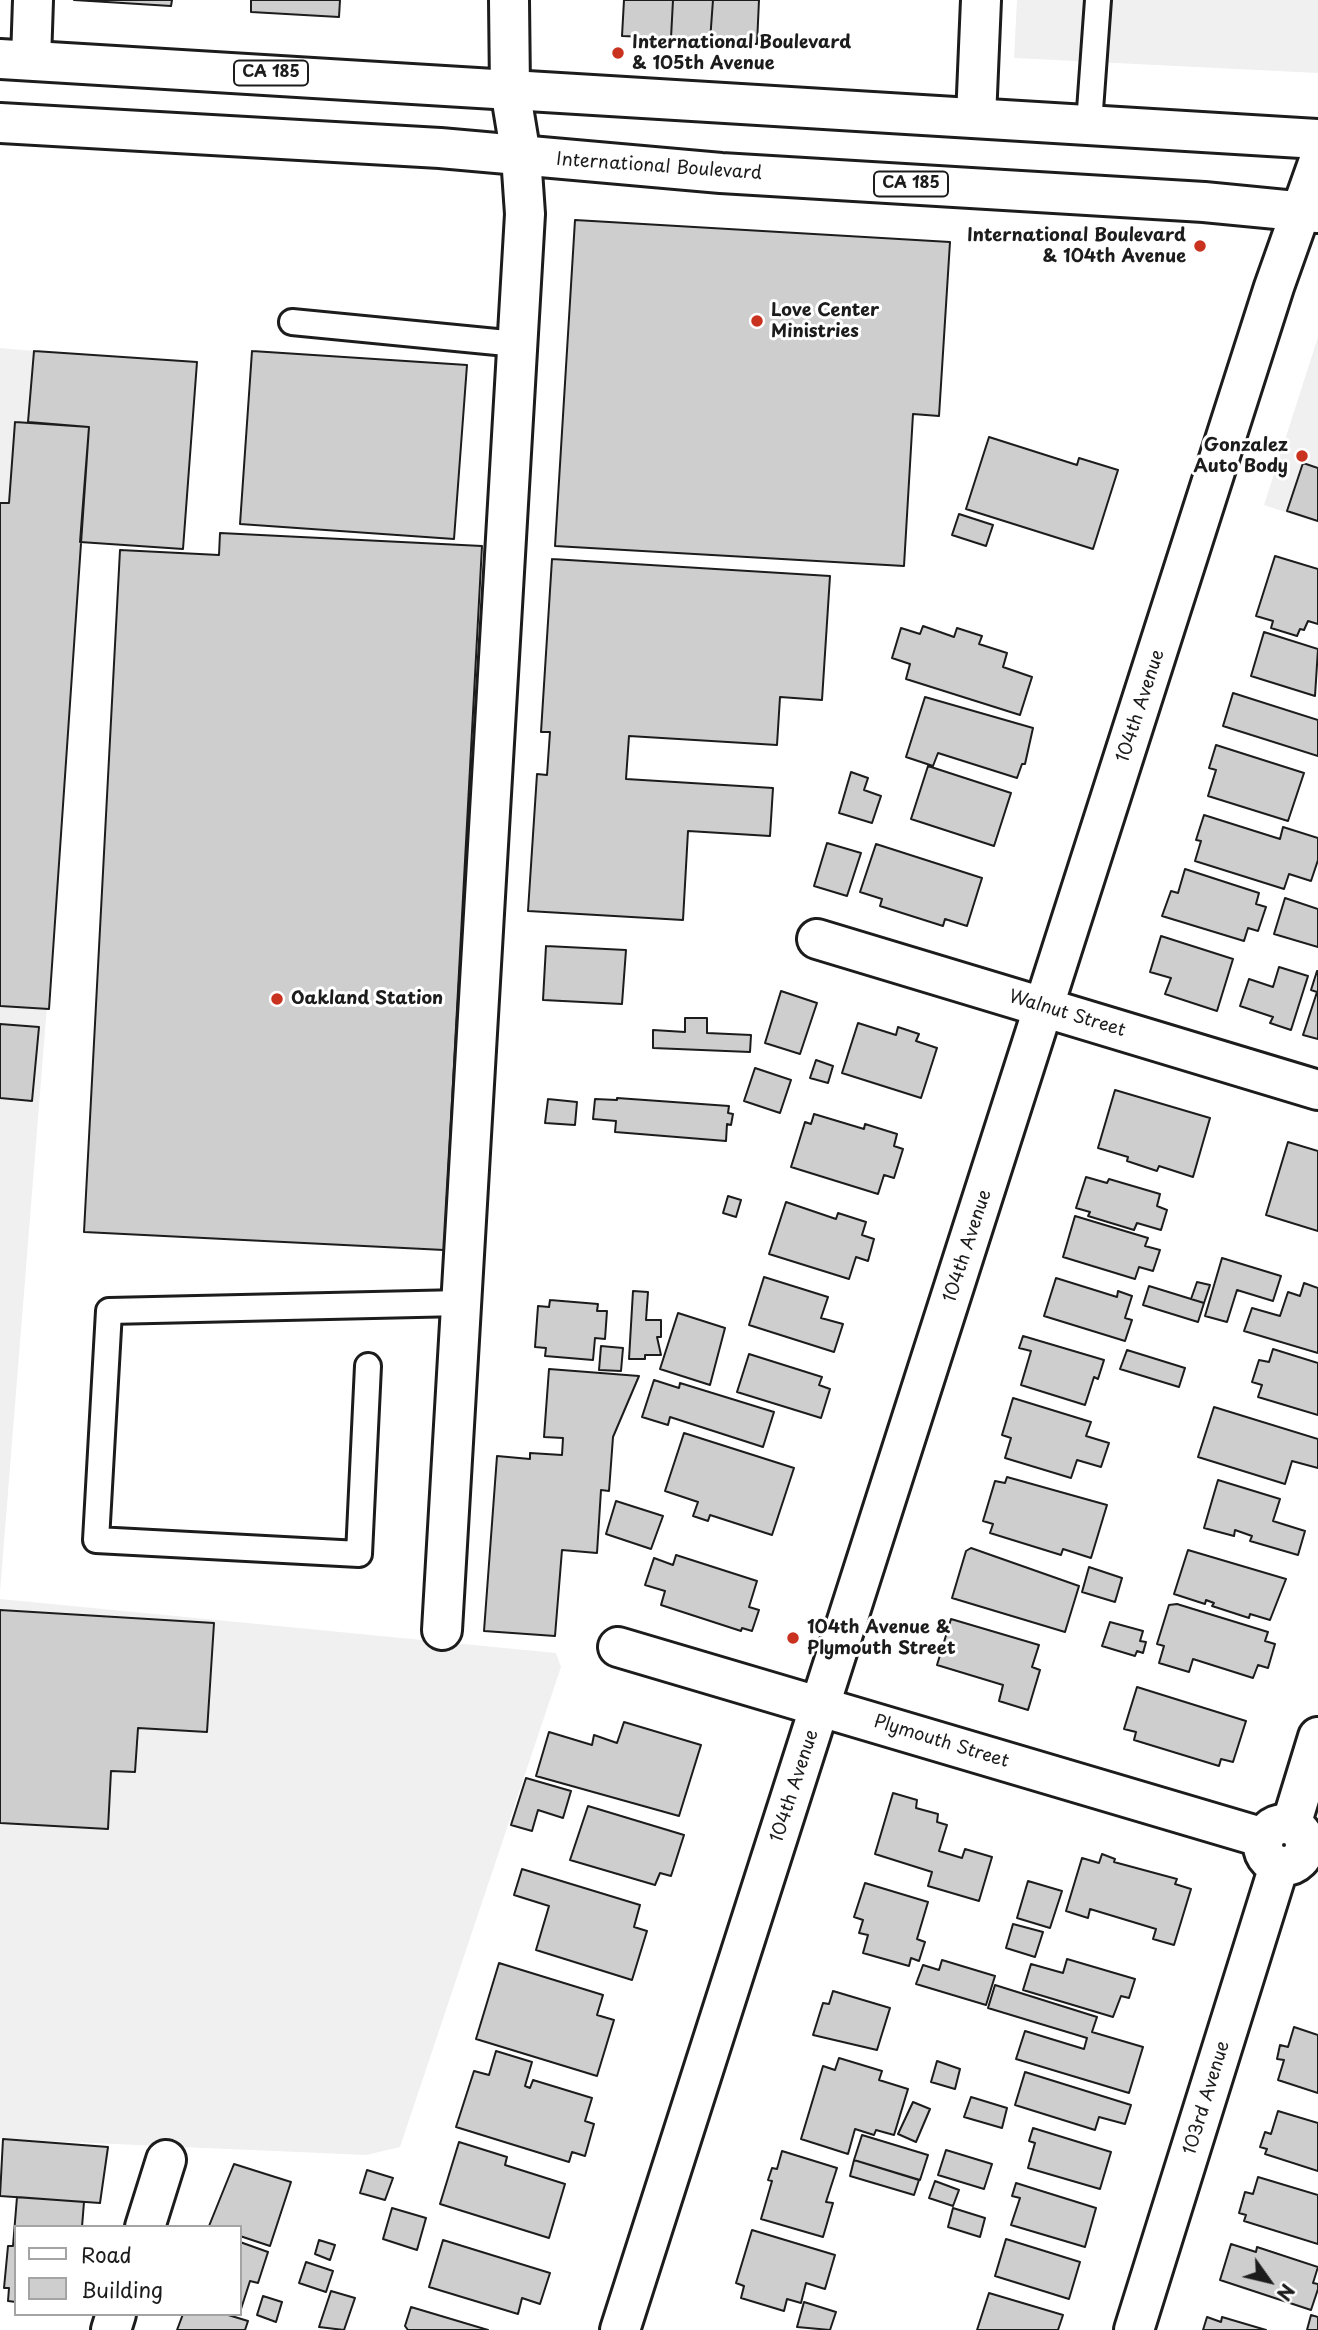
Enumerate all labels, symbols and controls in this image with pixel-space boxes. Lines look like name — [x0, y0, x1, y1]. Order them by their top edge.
place label: International Boulevard & 105th Avenue — [632, 32, 851, 74]
marker: International Boulevard & 105th Avenue — [610, 45, 626, 61]
road number: CA 185 — [234, 60, 308, 86]
street label: International Boulevard — [555, 149, 763, 185]
road number: CA 185 — [874, 172, 948, 196]
place label: International Boulevard & 104th Avenue — [967, 225, 1186, 268]
marker: International Boulevard & 104th Avenue — [1192, 238, 1208, 254]
place label: Love Center Ministries — [771, 300, 879, 342]
marker: Love Center Ministries — [749, 313, 765, 329]
place label: Gonzalez Auto Body — [1194, 435, 1288, 478]
marker: Gonzalez Auto Body — [1294, 448, 1310, 464]
street label: 104th Avenue — [1113, 647, 1169, 765]
street label: Walnut Street — [1006, 986, 1128, 1042]
place label: Oakland Station — [291, 988, 443, 1010]
marker: Oakland Station — [269, 991, 285, 1007]
street label: 104th Avenue — [940, 1187, 996, 1305]
place label: 104th Avenue & Plymouth Street — [807, 1617, 956, 1660]
marker: 104th Avenue & Plymouth Street — [785, 1630, 801, 1646]
street label: Plymouth Street — [871, 1711, 1011, 1773]
street label: 104th Avenue — [767, 1727, 823, 1845]
street label: 103rd Avenue — [1179, 2039, 1235, 2157]
legend — [14, 2225, 242, 2316]
text: Road — [81, 2238, 132, 2270]
north arrow — [1234, 2246, 1304, 2316]
text: Building — [81, 2273, 163, 2305]
text: N — [1271, 2279, 1302, 2307]

